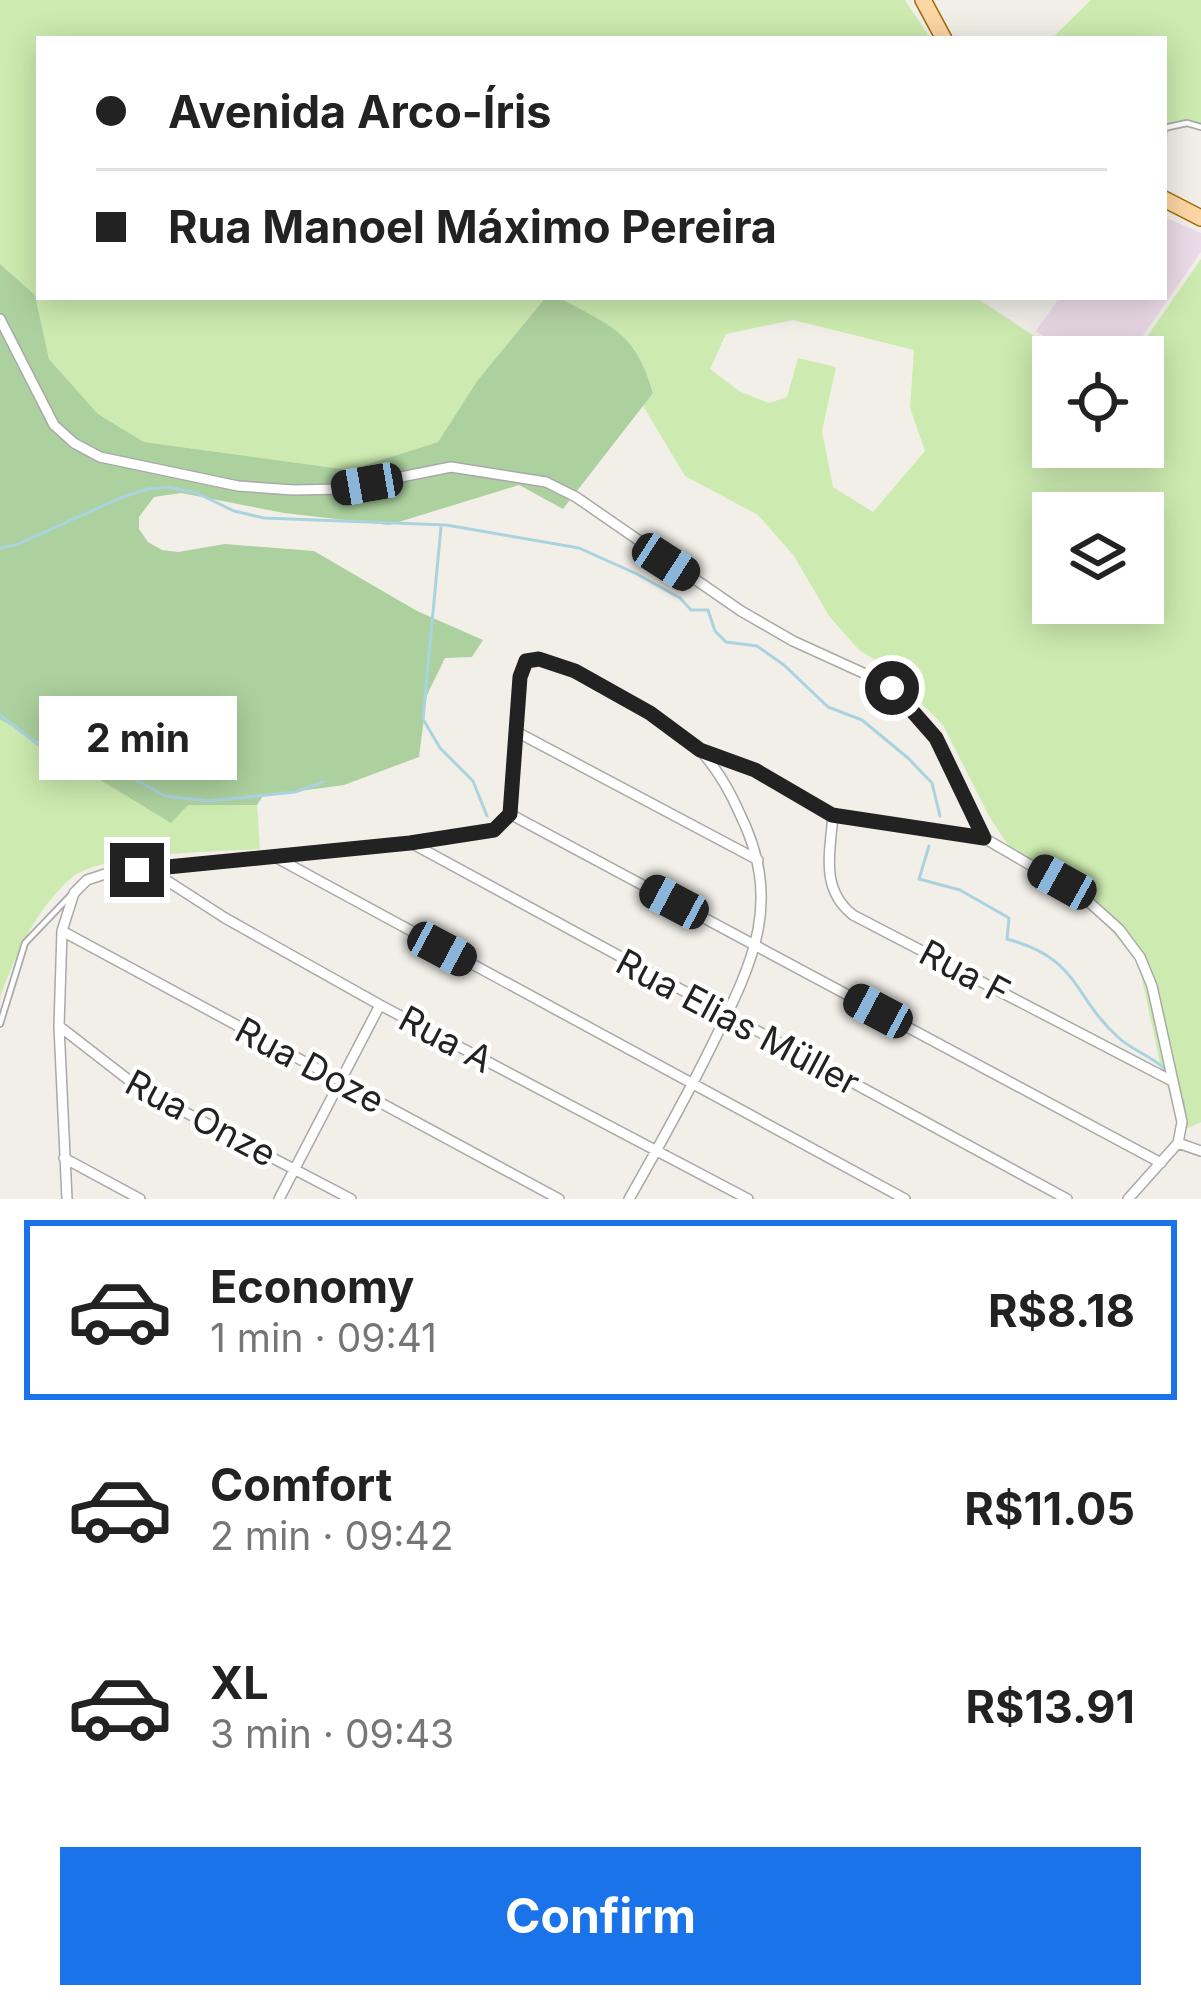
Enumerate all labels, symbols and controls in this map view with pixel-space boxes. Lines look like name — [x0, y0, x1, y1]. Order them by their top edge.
text: Avenida Arco-Íris — [168, 84, 552, 139]
text: Rua Manoel Máximo Pereira — [168, 199, 777, 254]
map controls — [1032, 336, 1164, 624]
button: locate — [1032, 336, 1164, 468]
car — [328, 460, 406, 508]
button: layers — [1032, 492, 1164, 624]
car — [626, 527, 706, 597]
route start — [865, 661, 919, 715]
callout: 2 min — [38, 696, 236, 780]
text: 2 min — [86, 714, 190, 761]
route end — [110, 843, 164, 897]
car — [1022, 849, 1102, 915]
car — [634, 869, 714, 935]
car — [402, 916, 482, 982]
street label: Rua F — [912, 930, 1018, 1014]
street label: Rua Elias Müller — [609, 939, 867, 1105]
car — [838, 978, 918, 1044]
street label: Rua A — [392, 996, 500, 1082]
street label: Rua Doze — [228, 1008, 392, 1122]
street label: Rua Onze — [118, 1060, 284, 1176]
icon: car — [66, 1256, 174, 1364]
text: Economy — [210, 1259, 414, 1314]
text: R$8.18 — [988, 1283, 1135, 1338]
text: 1 min · 09:41 — [210, 1314, 437, 1361]
icon: car — [66, 1454, 174, 1562]
text: Comfort — [210, 1457, 392, 1512]
text: R$11.05 — [964, 1481, 1135, 1536]
text: 2 min · 09:42 — [210, 1512, 454, 1559]
icon: car — [66, 1652, 174, 1760]
text: XL — [210, 1655, 269, 1710]
text: R$13.91 — [965, 1679, 1135, 1734]
text: 3 min · 09:43 — [210, 1710, 454, 1757]
button: Confirm — [60, 1847, 1141, 1985]

